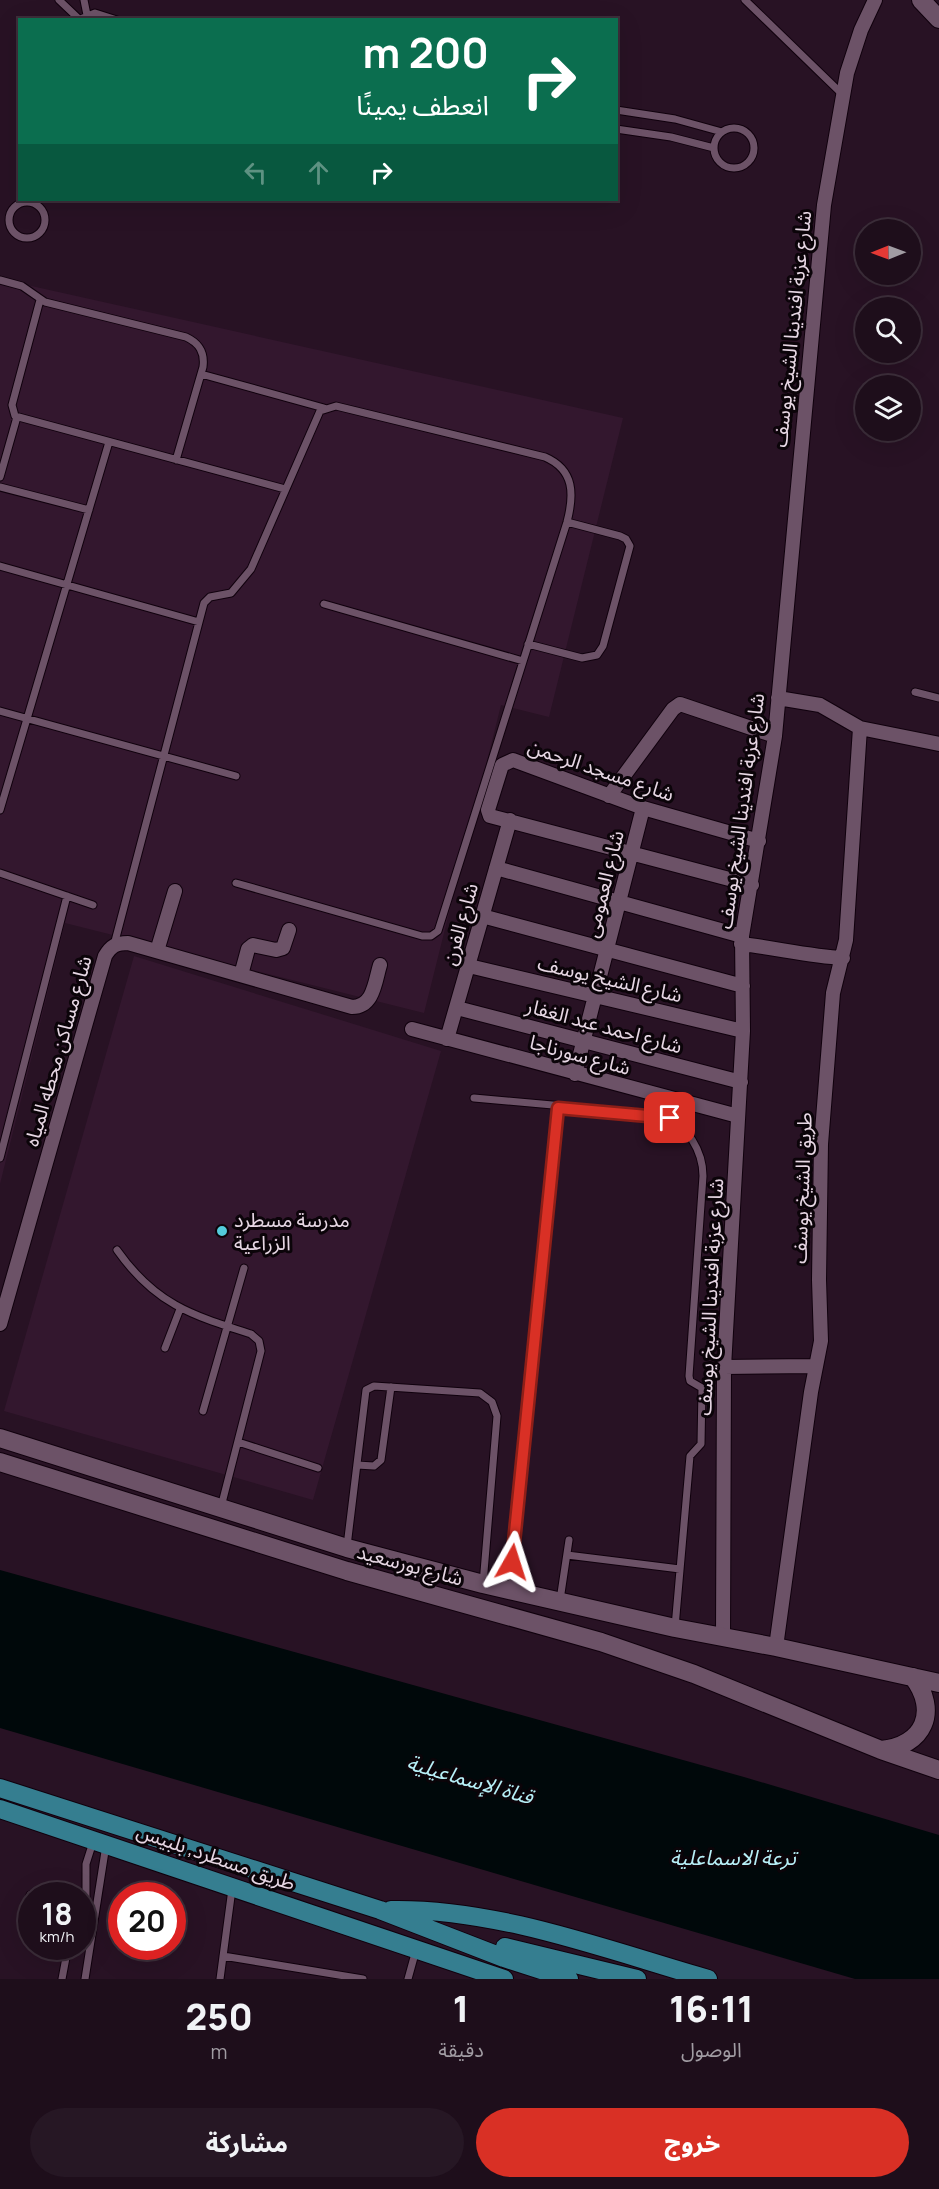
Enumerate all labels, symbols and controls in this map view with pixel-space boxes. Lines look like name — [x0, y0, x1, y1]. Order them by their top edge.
text: 200 m — [363, 23, 489, 81]
icon: right — [510, 42, 588, 120]
text: انعطف يمينًا — [356, 86, 489, 123]
icon: left — [239, 156, 272, 189]
icon: ahead — [302, 156, 335, 189]
icon: right — [365, 156, 398, 189]
street label: شارع عزبة افندينا الشيخ يوسف — [766, 209, 819, 449]
north arrow — [855, 219, 921, 285]
map controls — [855, 219, 921, 441]
button: search — [855, 297, 921, 363]
button: layers — [855, 375, 921, 441]
street label: شارع عزبة افندينا الشيخ يوسف — [711, 691, 772, 931]
street label: شارع مسجد الرحمن — [524, 732, 678, 809]
street label: شارع العمومى — [577, 827, 632, 941]
street label: شارع الفرن — [435, 880, 486, 969]
street label: شارع الشيخ يوسف — [535, 949, 685, 1010]
street label: شارع مساكن محطه المياه — [17, 952, 100, 1150]
street label: شارع احمد عبد الغفار — [522, 991, 685, 1061]
street label: شارع سورناجا — [526, 1028, 634, 1083]
pin — [644, 1092, 695, 1143]
icon: arrive — [653, 1101, 686, 1134]
street label: طريق الشيخ يوسف — [785, 1112, 820, 1264]
street label: شارع عزبة افندينا الشيخ يوسف — [690, 1178, 731, 1417]
place label: مدرسة مسطرد الزراعية — [234, 1206, 350, 1256]
marker: مدرسة مسطرد الزراعية — [215, 1224, 229, 1238]
position arrow — [480, 1530, 544, 1594]
street label: شارع بورسعيد — [354, 1537, 466, 1594]
water label: قناة الإسماعيلية — [404, 1748, 538, 1812]
street label: طريق مسطرد, بلبيس — [133, 1817, 299, 1896]
water label: ترعة الاسماعلية — [670, 1843, 799, 1871]
speed limit sign: 20 — [108, 1882, 186, 1960]
text: 18 — [41, 1893, 73, 1934]
text: km/h — [40, 1926, 74, 1947]
text: 1 — [453, 1984, 469, 2033]
text: 16:11 — [669, 1984, 754, 2033]
text: 250 — [185, 1992, 253, 2041]
text: دقيقة — [438, 2036, 484, 2063]
text: الوصول — [681, 2036, 742, 2063]
text: m — [211, 2038, 228, 2065]
button: مشاركة — [30, 2108, 464, 2177]
button: خروج — [476, 2108, 909, 2177]

